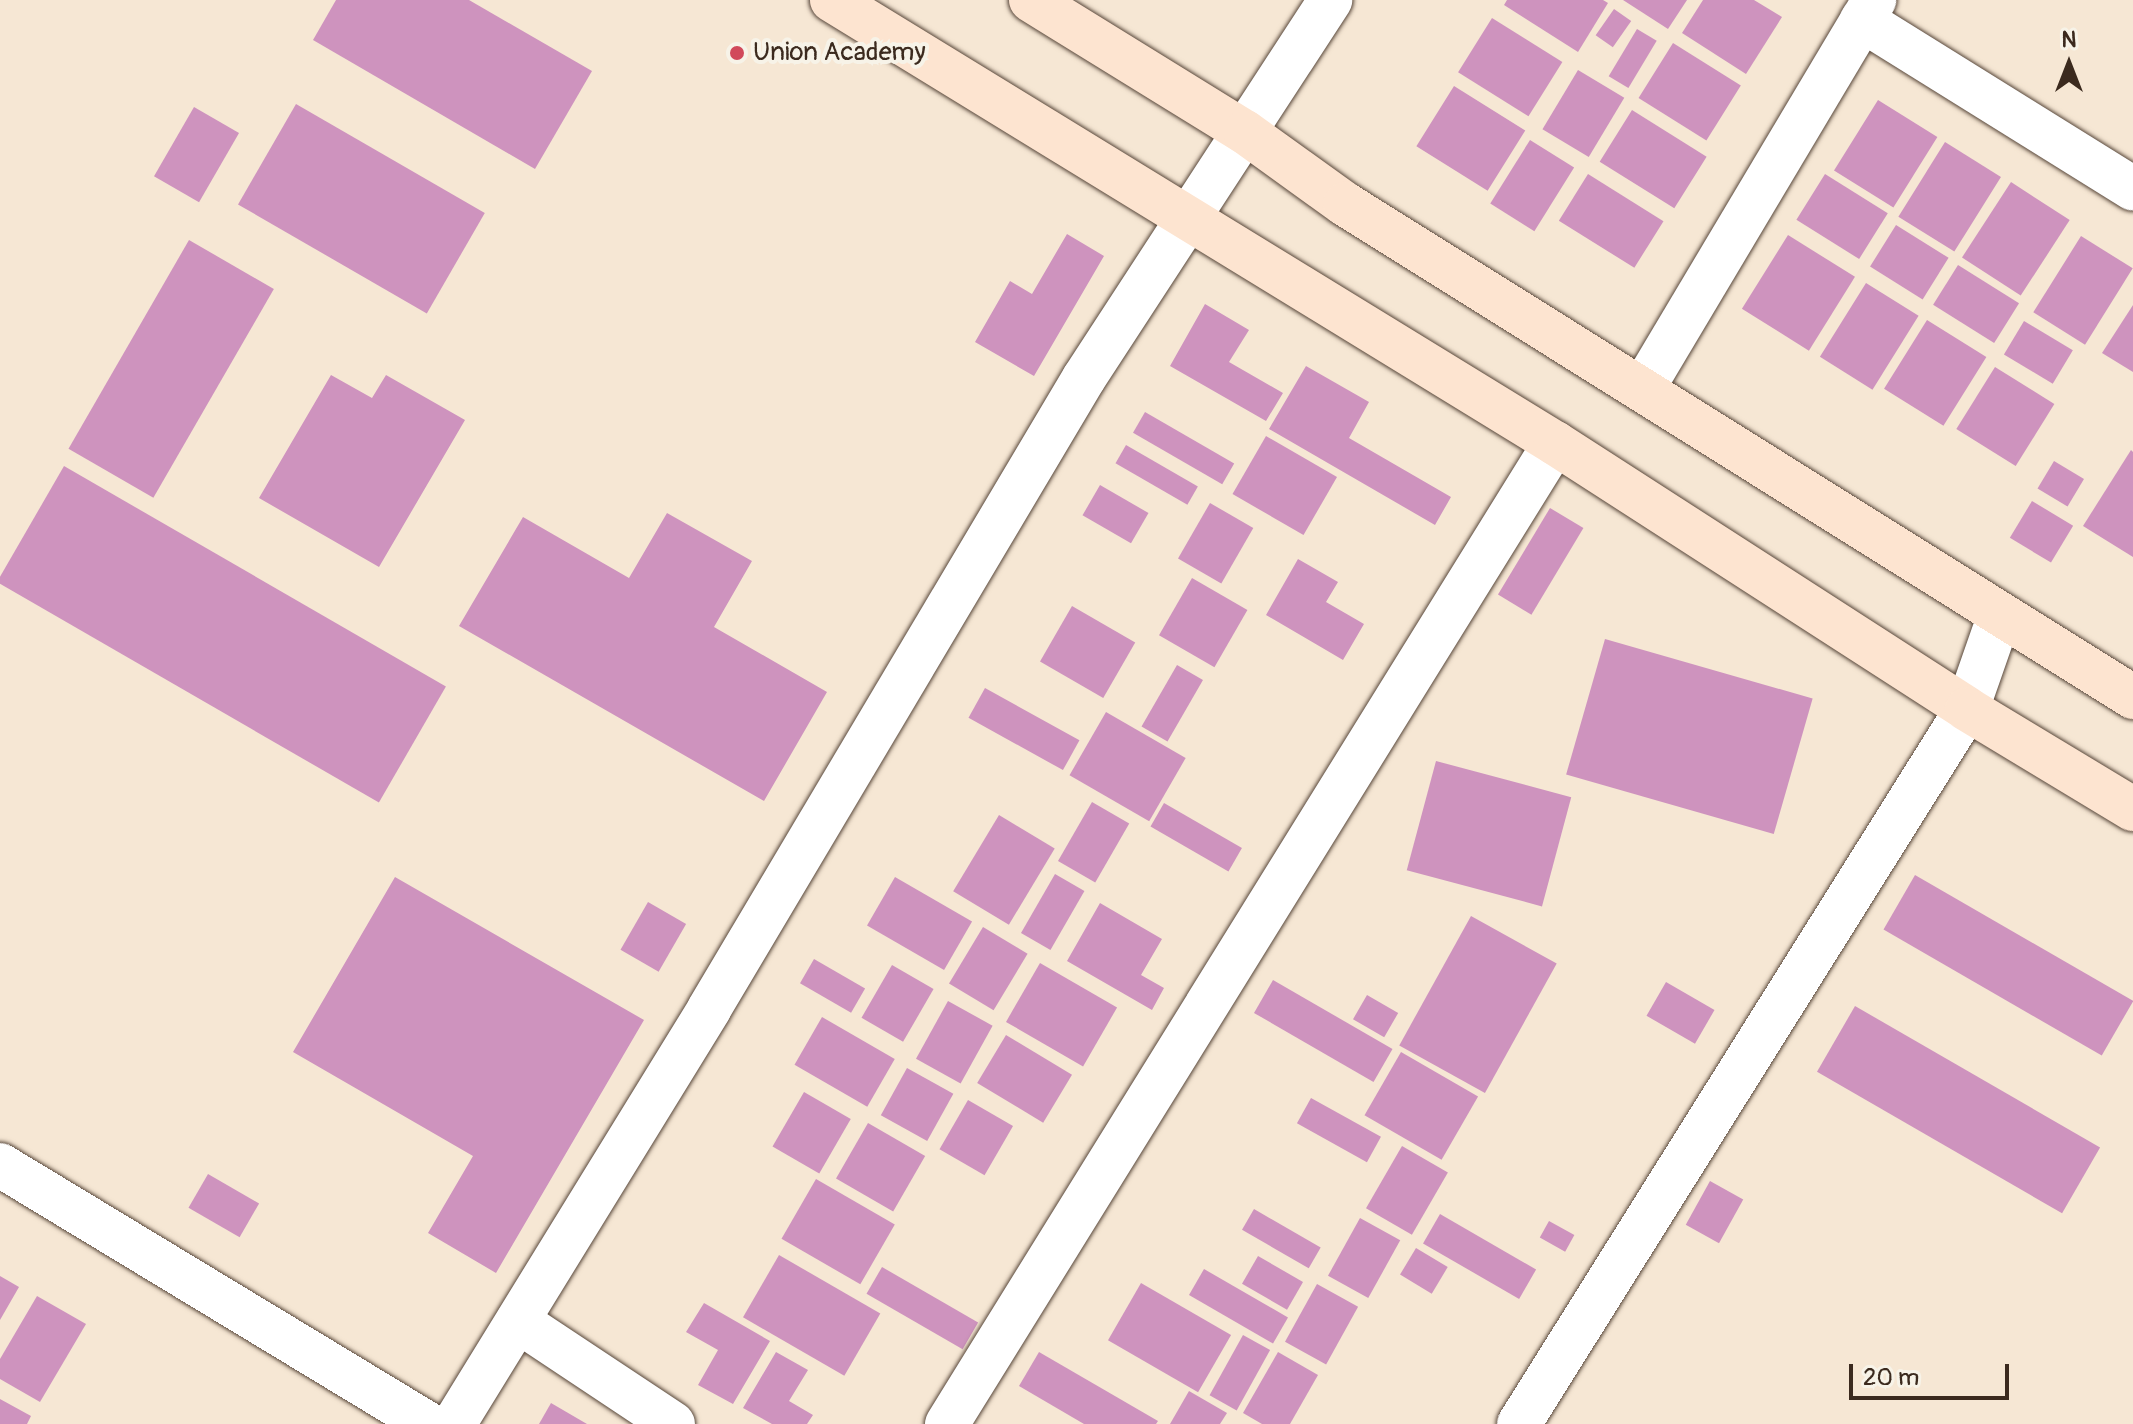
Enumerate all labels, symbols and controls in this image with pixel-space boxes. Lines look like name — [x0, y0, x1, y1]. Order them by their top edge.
north arrow — [2029, 24, 2109, 104]
text: N — [2062, 26, 2076, 54]
place label: Union Academy — [753, 37, 926, 69]
marker: Union Academy — [728, 44, 746, 62]
scale bar — [1853, 1348, 2013, 1398]
text: 20 m — [1863, 1363, 1919, 1392]

